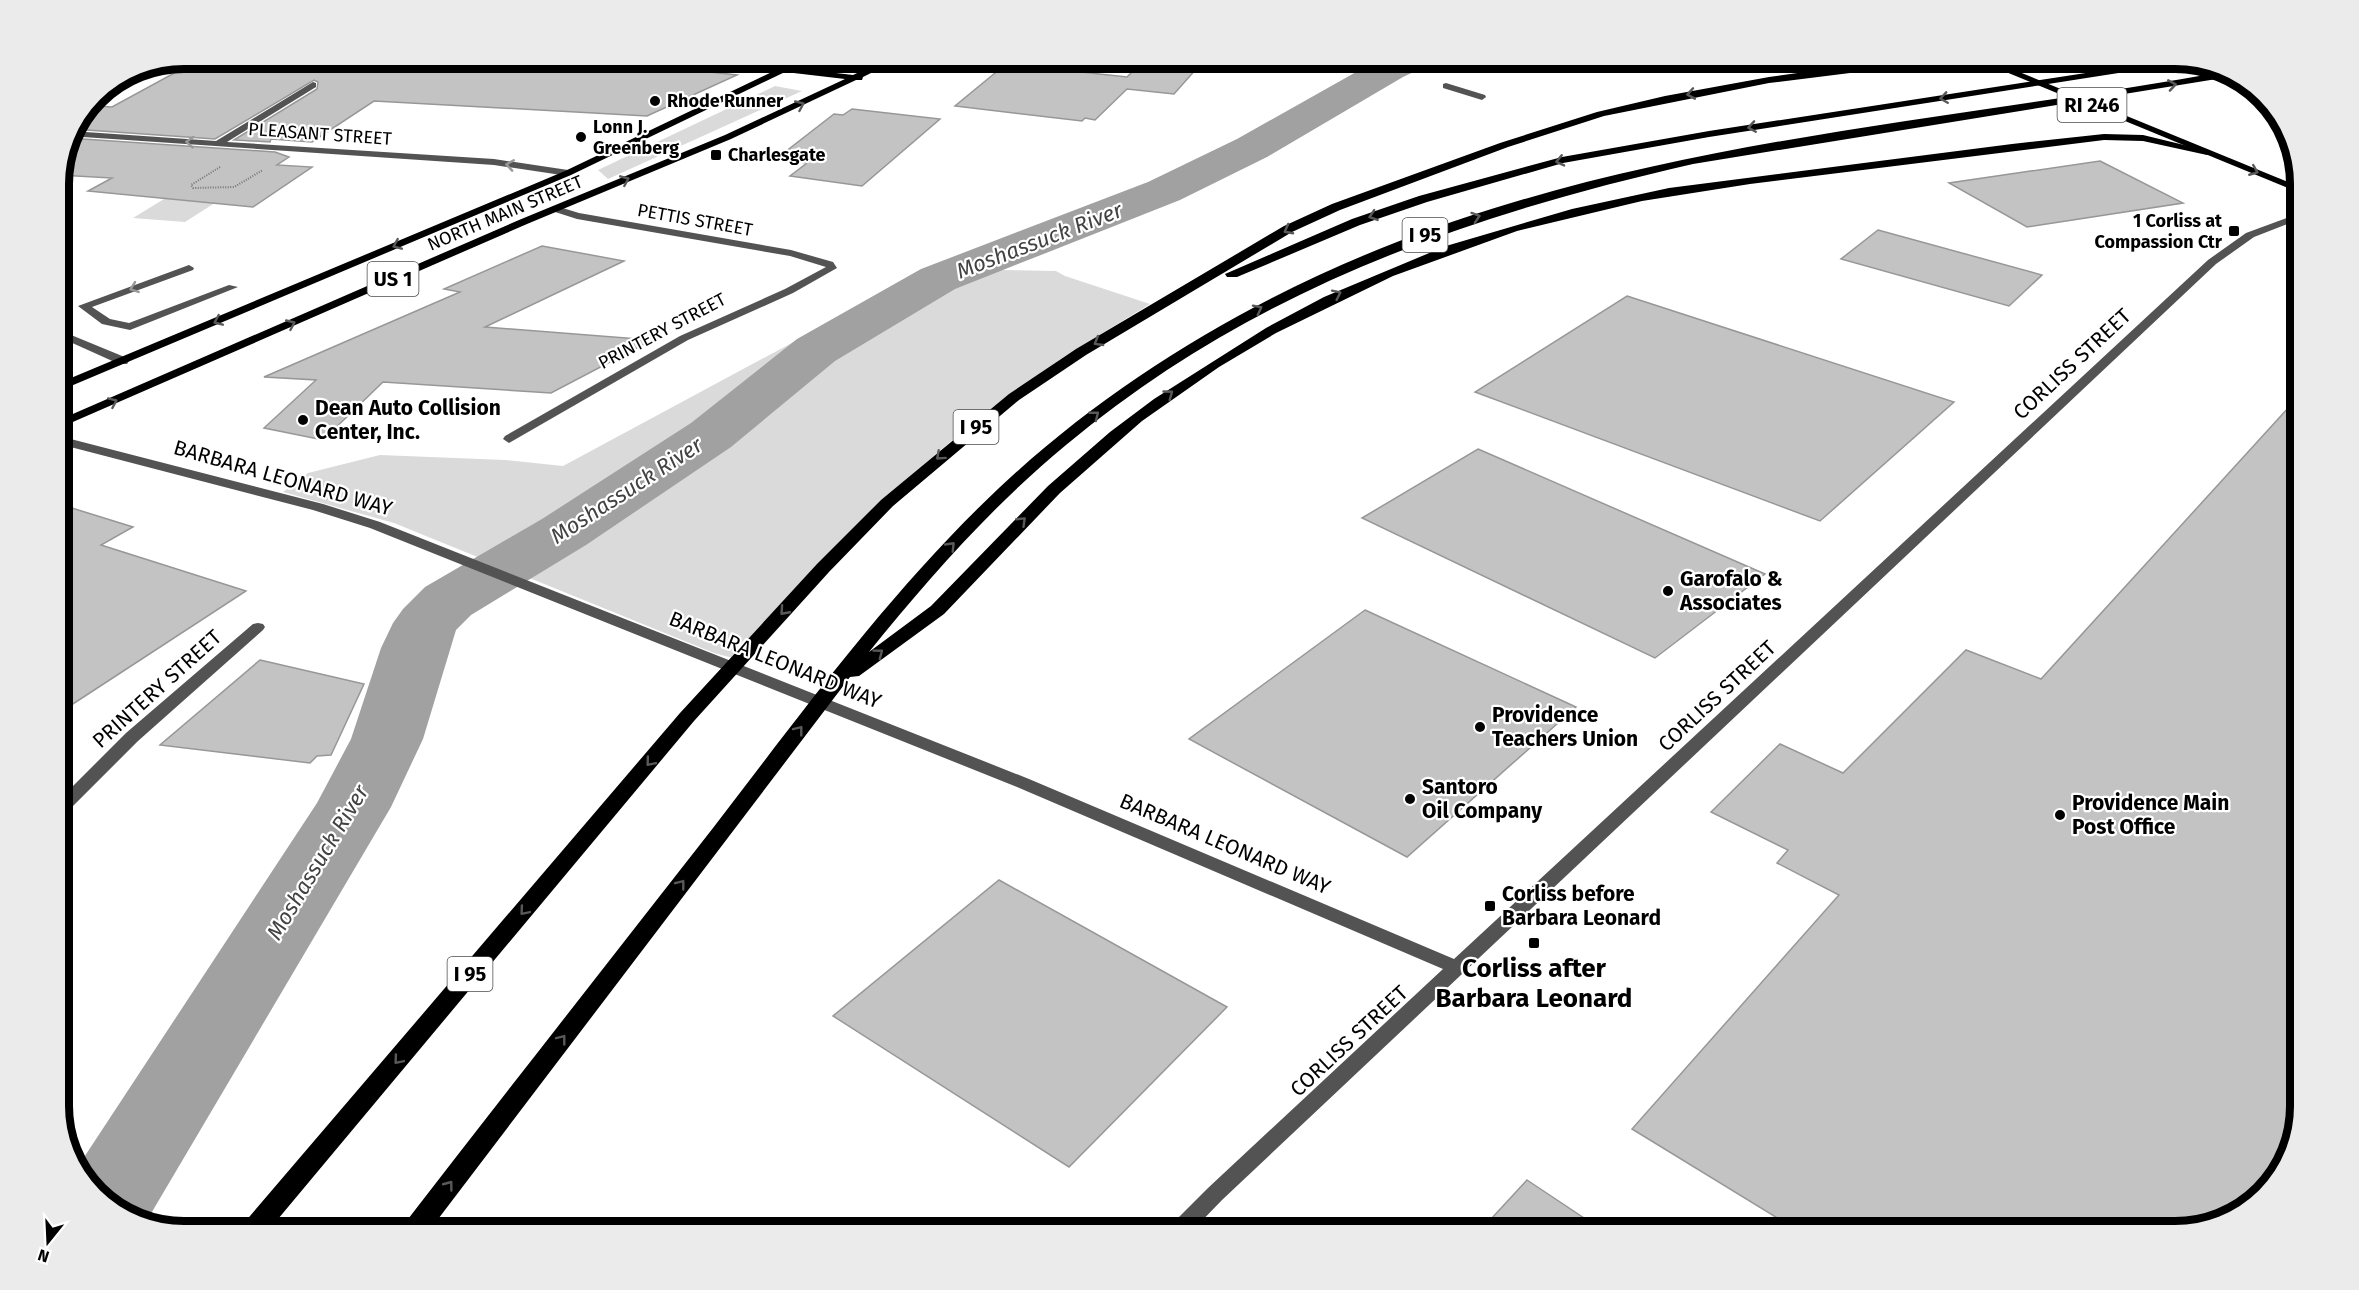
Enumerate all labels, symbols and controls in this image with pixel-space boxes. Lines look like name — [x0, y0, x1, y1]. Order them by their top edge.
one-way arrow — [2167, 79, 2176, 91]
one-way arrow — [1687, 87, 1697, 100]
road number: RI 246 — [2058, 88, 2126, 122]
place label: Rhode Runner — [667, 90, 784, 112]
one-way arrow — [1940, 91, 1949, 103]
marker: Rhode Runner — [648, 94, 662, 108]
one-way arrow — [794, 100, 805, 112]
place label: Lonn J. Greenberg — [593, 116, 679, 159]
street label: PLEASANT STREET — [247, 118, 393, 150]
one-way arrow — [1747, 120, 1757, 133]
marker: Lonn J. Greenberg — [574, 130, 588, 144]
one-way arrow — [186, 136, 195, 149]
place label: Charlesgate — [728, 144, 826, 166]
marker: Charlesgate — [709, 148, 723, 162]
one-way arrow — [1555, 154, 1565, 167]
one-way arrow — [506, 159, 515, 171]
one-way arrow — [2247, 164, 2258, 176]
street label: NORTH MAIN STREET — [424, 170, 587, 256]
one-way arrow — [619, 175, 630, 187]
water label: Moshassuck River — [952, 196, 1127, 285]
street label: PETTIS STREET — [636, 199, 755, 241]
one-way arrow — [1368, 209, 1379, 221]
place label: 1 Corliss at Compassion Ctr — [2095, 210, 2223, 253]
one-way arrow — [1470, 212, 1481, 224]
road number: I 95 — [1402, 218, 1448, 252]
one-way arrow — [1284, 222, 1295, 234]
marker: 1 Corliss at Compassion Ctr — [2227, 224, 2241, 238]
one-way arrow — [393, 238, 404, 250]
road number: US 1 — [368, 262, 418, 296]
one-way arrow — [129, 281, 140, 293]
street label: PRINTERY STREET — [595, 288, 730, 374]
one-way arrow — [1330, 290, 1341, 302]
street label: CORLISS STREET — [2008, 303, 2136, 425]
one-way arrow — [1252, 305, 1262, 316]
one-way arrow — [213, 314, 224, 326]
one-way arrow — [285, 319, 296, 331]
one-way arrow — [1094, 334, 1104, 346]
one-way arrow — [1163, 390, 1174, 401]
place label: Dean Auto Collision Center, Inc. — [315, 395, 501, 445]
one-way arrow — [106, 397, 117, 409]
road number: I 95 — [954, 410, 998, 444]
one-way arrow — [1088, 411, 1099, 422]
marker: Dean Auto Collision Center, Inc. — [296, 413, 310, 427]
water label: Moshassuck River — [545, 431, 708, 550]
street label: BARBARA LEONARD WAY — [171, 434, 396, 522]
one-way arrow — [936, 449, 947, 460]
one-way arrow — [1015, 517, 1025, 528]
one-way arrow — [944, 543, 955, 553]
place label: Garofalo & Associates — [1679, 566, 1783, 616]
marker: Garofalo & Associates — [1661, 584, 1675, 598]
one-way arrow — [780, 604, 791, 615]
street label: BARBARA LEONARD WAY — [665, 606, 885, 715]
street label: PRINTERY STREET — [87, 624, 227, 754]
street label: CORLISS STREET — [1653, 635, 1781, 757]
one-way arrow — [872, 649, 883, 660]
place label: Providence Teachers Union — [1492, 702, 1638, 752]
marker: Providence Teachers Union — [1473, 720, 1487, 734]
one-way arrow — [792, 725, 803, 736]
one-way arrow — [646, 755, 657, 766]
place label: Santoro Oil Company — [1422, 774, 1542, 824]
water label: Moshassuck River — [261, 780, 375, 944]
street label: BARBARA LEONARD WAY — [1116, 788, 1335, 900]
place label: Providence Main Post Office — [2072, 790, 2229, 840]
marker: Santoro Oil Company — [1403, 792, 1417, 806]
marker: Providence Main Post Office — [2053, 808, 2067, 822]
one-way arrow — [673, 880, 684, 891]
place label: Corliss before Barbara Leonard — [1502, 881, 1661, 931]
marker: Corliss before Barbara Leonard — [1483, 899, 1497, 913]
one-way arrow — [520, 904, 531, 915]
marker: Corliss after Barbara Leonard — [1527, 936, 1541, 950]
place label: Corliss after Barbara Leonard — [1436, 953, 1632, 1014]
road number: I 95 — [448, 957, 492, 991]
street label: CORLISS STREET — [1285, 980, 1413, 1102]
one-way arrow — [554, 1034, 565, 1045]
one-way arrow — [394, 1053, 405, 1064]
one-way arrow — [442, 1181, 453, 1192]
north arrow — [18, 1212, 78, 1272]
text: N — [36, 1245, 51, 1266]

